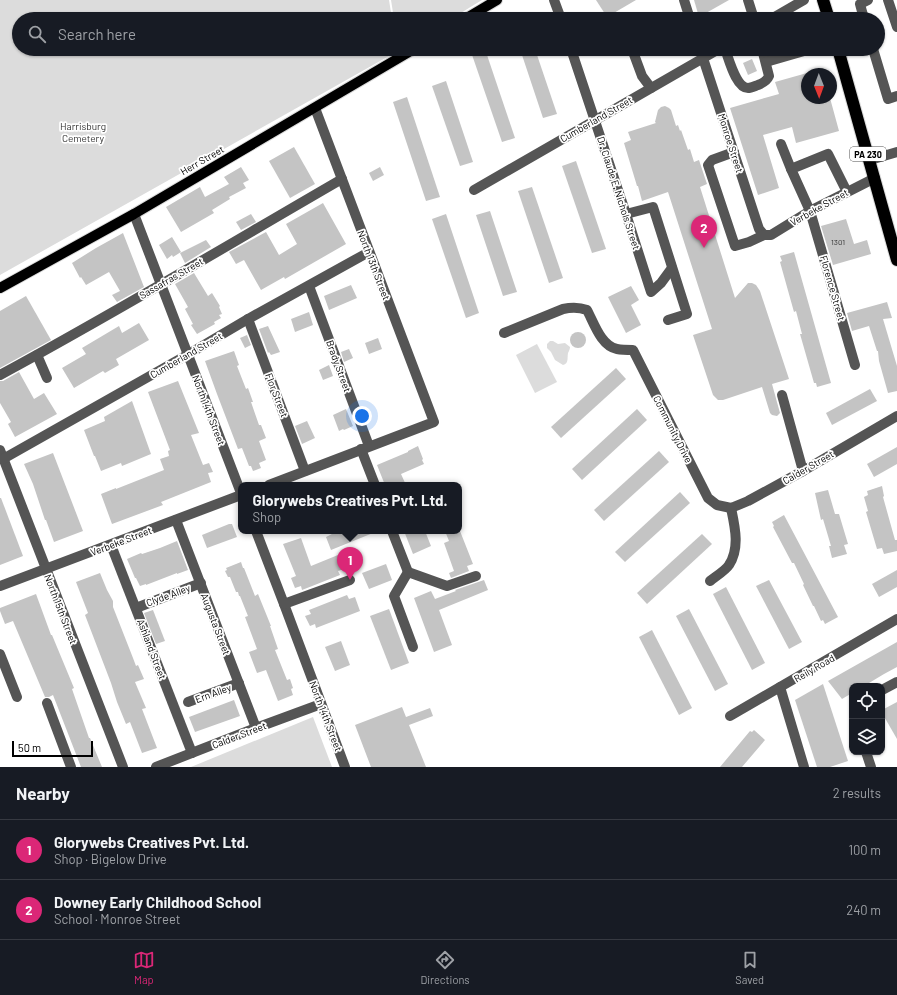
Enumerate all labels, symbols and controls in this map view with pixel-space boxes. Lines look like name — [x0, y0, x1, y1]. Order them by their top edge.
search box — [12, 12, 885, 56]
icon: search — [26, 23, 48, 45]
text: Search here — [58, 25, 136, 43]
north arrow — [801, 68, 837, 104]
street label: Cumberland Street — [558, 93, 635, 145]
street label: Monroe Street — [716, 112, 746, 175]
park label: Harrisburg Cemetery — [60, 120, 106, 144]
street label: Dr. Claude E. Nichols Street — [595, 135, 643, 251]
street label: Herr Street — [178, 143, 226, 177]
road number: PA 230 — [850, 147, 886, 161]
street label: Verbeke Street — [788, 186, 850, 228]
pin: 2 — [691, 215, 717, 248]
street label: North 13th Street — [355, 228, 393, 302]
house number: 1301 — [831, 237, 845, 247]
street label: Florence Street — [818, 254, 848, 322]
street label: Sassafras Street — [137, 255, 205, 301]
street label: Cumberland Street — [148, 329, 225, 381]
street label: Brady Street — [324, 338, 354, 394]
street label: Flor Street — [263, 371, 291, 419]
street label: North 14th Street — [190, 373, 228, 447]
street label: Community Drive — [651, 393, 695, 465]
your location — [352, 406, 372, 426]
street label: Calder Street — [780, 447, 836, 486]
popup — [238, 482, 462, 534]
text: Glorywebs Creatives Pvt. Ltd. — [252, 491, 448, 509]
text: Shop — [252, 509, 281, 525]
street label: Verbeke Street — [89, 524, 154, 558]
pin: 1 — [337, 547, 363, 580]
street label: North 15th Street — [42, 572, 80, 646]
street label: Clyde Alley — [144, 581, 192, 609]
street label: Augusta Street — [199, 592, 233, 657]
street label: Ashland Street — [135, 617, 169, 681]
street label: Reily Road — [792, 652, 836, 684]
street label: North 14th Street — [307, 679, 345, 753]
street label: Ern Alley — [193, 681, 233, 705]
map controls — [849, 683, 885, 755]
button: locate — [849, 683, 885, 719]
street label: Calder Street — [210, 719, 268, 751]
button: layers — [849, 719, 885, 755]
scale bar — [12, 739, 93, 758]
text: 50 m — [18, 741, 41, 754]
text: Nearby — [16, 783, 70, 803]
text: 2 results — [833, 785, 881, 801]
text: Glorywebs Creatives Pvt. Ltd. — [54, 833, 249, 851]
text: 1 — [27, 842, 31, 858]
text: 100 m — [848, 842, 881, 858]
text: Shop · Bigelow Drive — [54, 851, 167, 867]
text: Downey Early Childhood School — [54, 893, 261, 911]
text: 2 — [25, 902, 33, 918]
text: 240 m — [846, 902, 881, 918]
text: School · Monroe Street — [54, 911, 181, 927]
tab: Map — [133, 949, 155, 986]
tab: Directions — [420, 949, 470, 986]
tab: Saved — [735, 949, 764, 986]

